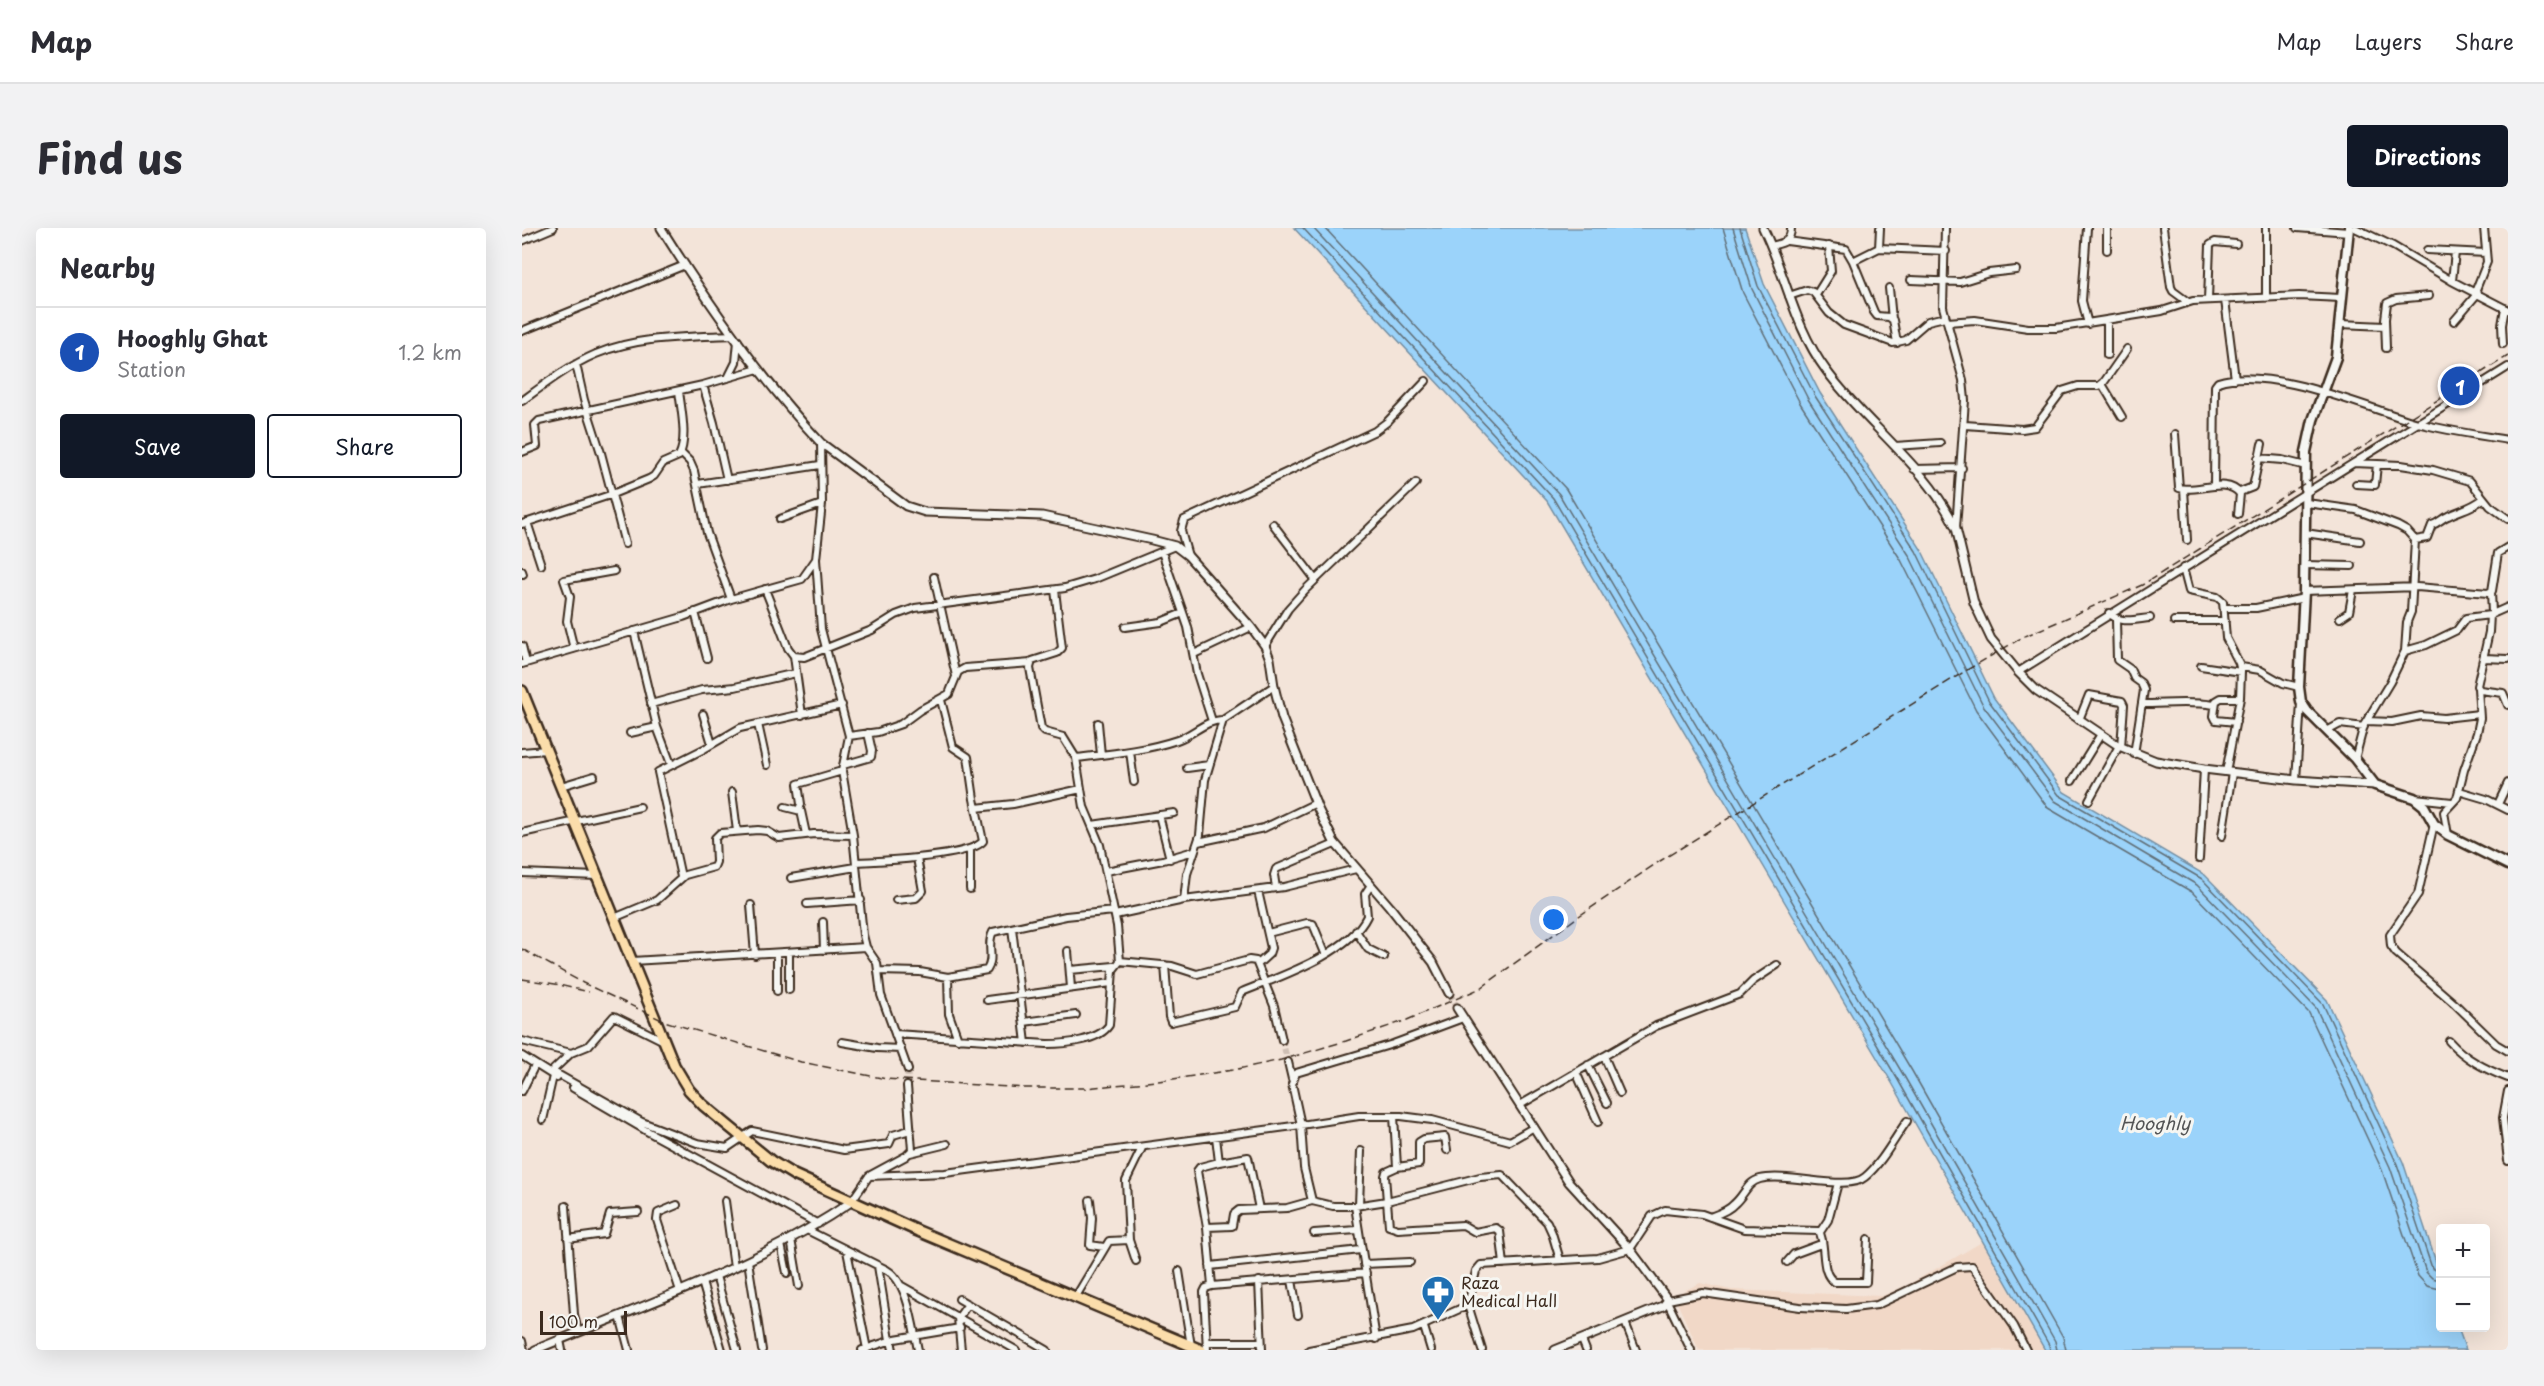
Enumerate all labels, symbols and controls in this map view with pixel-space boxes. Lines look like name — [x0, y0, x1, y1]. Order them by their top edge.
text: Map — [30, 20, 92, 63]
text: Map — [2277, 25, 2321, 57]
text: Layers — [2354, 25, 2422, 57]
text: Share — [2455, 25, 2514, 57]
text: Find us — [36, 125, 183, 188]
button: Directions — [2347, 125, 2508, 187]
text: Nearby — [60, 248, 155, 287]
text: Hooghly Ghat — [117, 321, 268, 354]
text: 1 — [75, 337, 84, 367]
text: 1.2 km — [398, 337, 462, 367]
text: Station — [117, 354, 186, 384]
pin: 1 — [2440, 364, 2480, 408]
button: Save — [60, 414, 255, 478]
button: Share — [267, 414, 462, 478]
your location — [1539, 905, 1568, 934]
water label: Hooghly — [2120, 1109, 2192, 1136]
map controls — [2436, 1224, 2490, 1332]
button: + — [2436, 1224, 2490, 1278]
place label: Raza Medical Hall — [1461, 1270, 1557, 1312]
pharmacy icon: Raza Medical Hall — [1420, 1274, 1456, 1321]
button: − — [2436, 1278, 2490, 1332]
scale bar — [540, 1308, 627, 1336]
text: 100 m — [549, 1309, 598, 1333]

